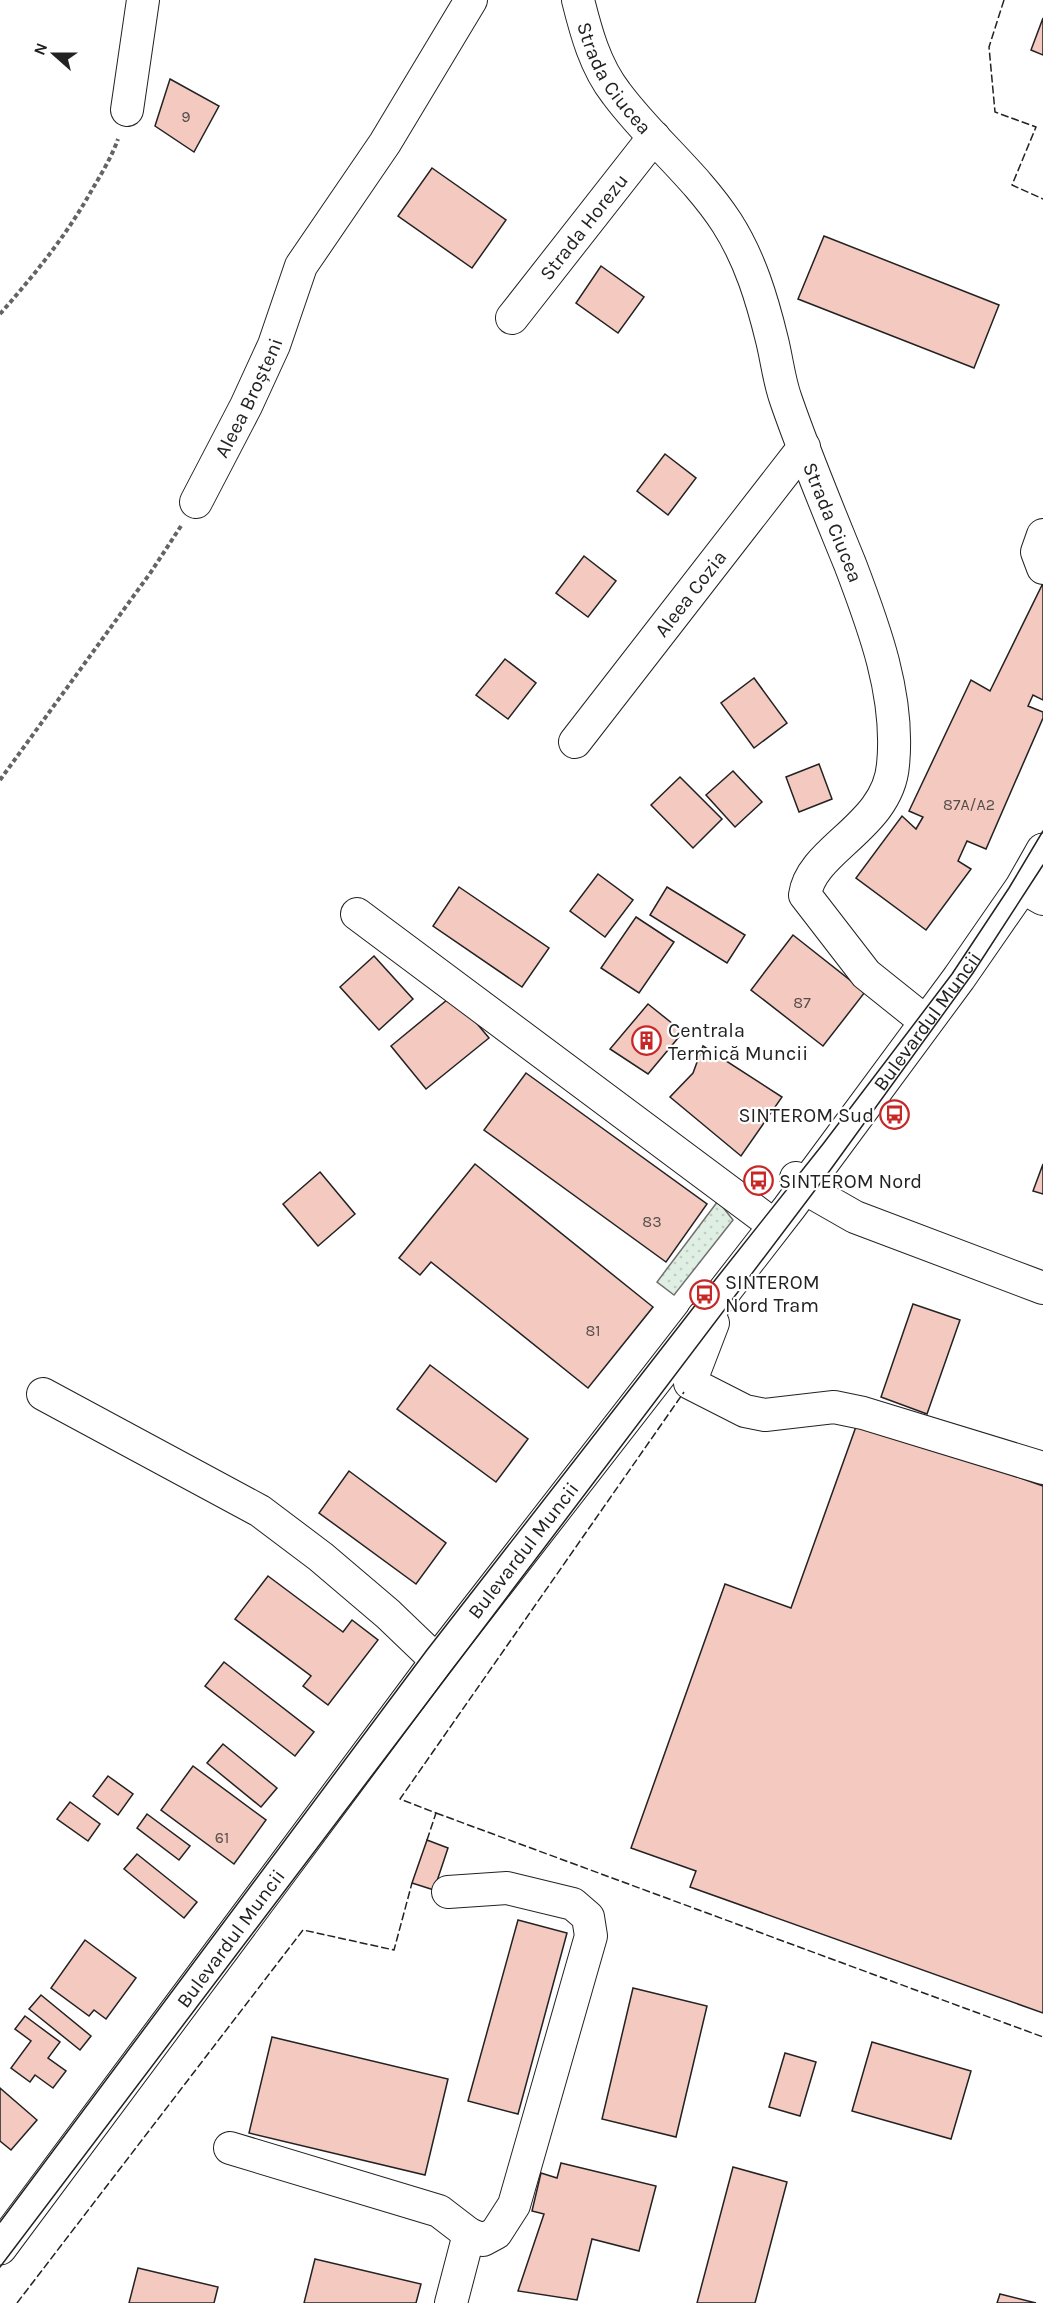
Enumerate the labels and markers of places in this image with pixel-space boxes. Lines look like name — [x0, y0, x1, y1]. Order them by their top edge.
place label: Centrala Termică Muncii — [668, 1019, 808, 1065]
building icon: Centrala Termică Muncii — [631, 1025, 663, 1057]
bus stop icon: SINTEROM Sud — [879, 1099, 911, 1131]
place label: SINTEROM Sud — [738, 1104, 874, 1127]
bus stop icon: SINTEROM Nord — [742, 1165, 774, 1197]
place label: SINTEROM Nord — [779, 1170, 922, 1193]
place label: SINTEROM Nord Tram — [725, 1271, 820, 1317]
bus stop icon: SINTEROM Nord Tram — [688, 1278, 720, 1310]

